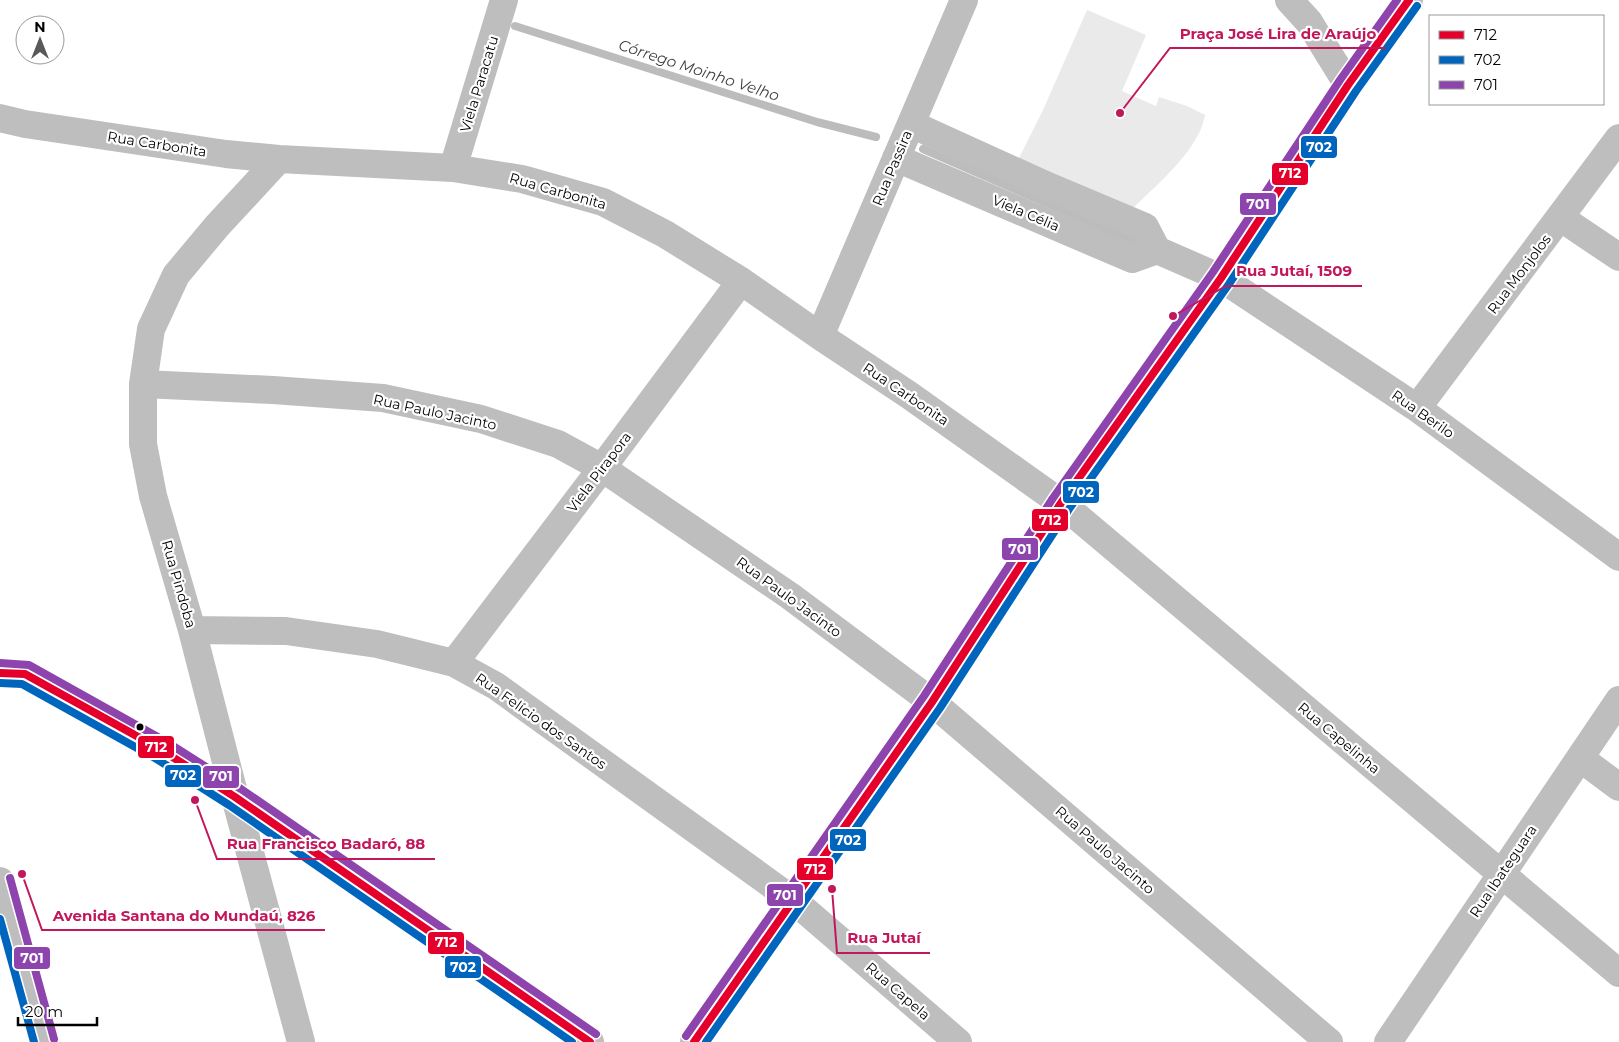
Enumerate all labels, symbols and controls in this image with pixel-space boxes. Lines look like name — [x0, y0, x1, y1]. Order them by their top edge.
north arrow — [15, 15, 65, 65]
legend — [1429, 15, 1604, 105]
text: N — [34, 18, 46, 36]
callout: Praça José Lira de Araújo — [1170, 18, 1386, 48]
text: Praça José Lira de Araújo — [1180, 24, 1376, 43]
text: 712 — [1474, 25, 1497, 44]
street label: Viela Paracatu — [456, 34, 502, 134]
water label: Córrego Moinho Velho — [616, 35, 782, 105]
text: 702 — [1474, 50, 1501, 69]
text: 701 — [1474, 75, 1498, 94]
street label: Rua Carbonita — [106, 127, 208, 161]
street label: Rua Passira — [868, 128, 916, 208]
line badge: 702 — [1300, 135, 1338, 159]
text: 702 — [1306, 138, 1332, 156]
line badge: 712 — [1271, 162, 1309, 186]
text: 712 — [1279, 164, 1301, 182]
street label: Rua Carbonita — [507, 169, 609, 213]
street label: Viela Célia — [990, 191, 1062, 235]
line badge: 701 — [1239, 192, 1277, 216]
text: 701 — [1246, 195, 1270, 213]
street label: Rua Monjolos — [1483, 230, 1555, 317]
callout: Rua Jutaí, 1509 — [1226, 256, 1362, 286]
text: Rua Jutaí, 1509 — [1236, 261, 1352, 280]
street label: Rua Carbonita — [859, 359, 953, 429]
street label: Rua Berilo — [1388, 386, 1458, 442]
street label: Rua Paulo Jacinto — [372, 390, 499, 434]
street label: Viela Pirapora — [563, 428, 635, 516]
line badge: 702 — [1062, 480, 1100, 504]
text: 702 — [1068, 483, 1094, 501]
line badge: 712 — [1031, 508, 1069, 532]
text: 712 — [1039, 511, 1061, 529]
line badge: 701 — [1001, 537, 1039, 561]
street label: Rua Pindoba — [158, 538, 200, 630]
text: 701 — [1008, 540, 1032, 558]
street label: Rua Paulo Jacinto — [733, 553, 845, 641]
street label: Rua Felício dos Santos — [472, 669, 610, 773]
street label: Rua Capelinha — [1294, 698, 1384, 778]
unlabelled marker — [135, 722, 145, 732]
line badge: 712 — [137, 735, 175, 759]
text: 712 — [145, 738, 167, 756]
line badge: 702 — [164, 764, 202, 788]
line badge: 701 — [202, 765, 240, 789]
text: 702 — [170, 766, 196, 784]
text: 701 — [209, 767, 233, 785]
street label: Rua Paulo Jacinto — [1052, 802, 1158, 898]
street label: Rua Ibateguara — [1465, 821, 1541, 921]
line badge: 702 — [829, 828, 867, 852]
callout: Rua Francisco Badaró, 88 — [217, 829, 435, 859]
text: 702 — [835, 831, 861, 849]
text: Rua Francisco Badaró, 88 — [227, 834, 425, 853]
line badge: 712 — [796, 857, 834, 881]
text: 712 — [804, 860, 826, 878]
line badge: 701 — [766, 883, 804, 907]
text: 701 — [773, 886, 797, 904]
callout: Avenida Santana do Mundaú, 826 — [42, 900, 325, 930]
text: Avenida Santana do Mundaú, 826 — [52, 906, 316, 925]
callout: Rua Jutaí — [837, 923, 930, 953]
text: Rua Jutaí — [847, 928, 922, 947]
line badge: 712 — [427, 931, 465, 955]
text: 712 — [435, 933, 457, 951]
line badge: 701 — [13, 946, 51, 970]
text: 701 — [20, 949, 44, 967]
line badge: 702 — [444, 955, 482, 979]
text: 702 — [450, 958, 476, 976]
street label: Rua Capela — [862, 958, 934, 1024]
scale bar — [18, 994, 96, 1026]
text: 20 m — [25, 1002, 63, 1021]

